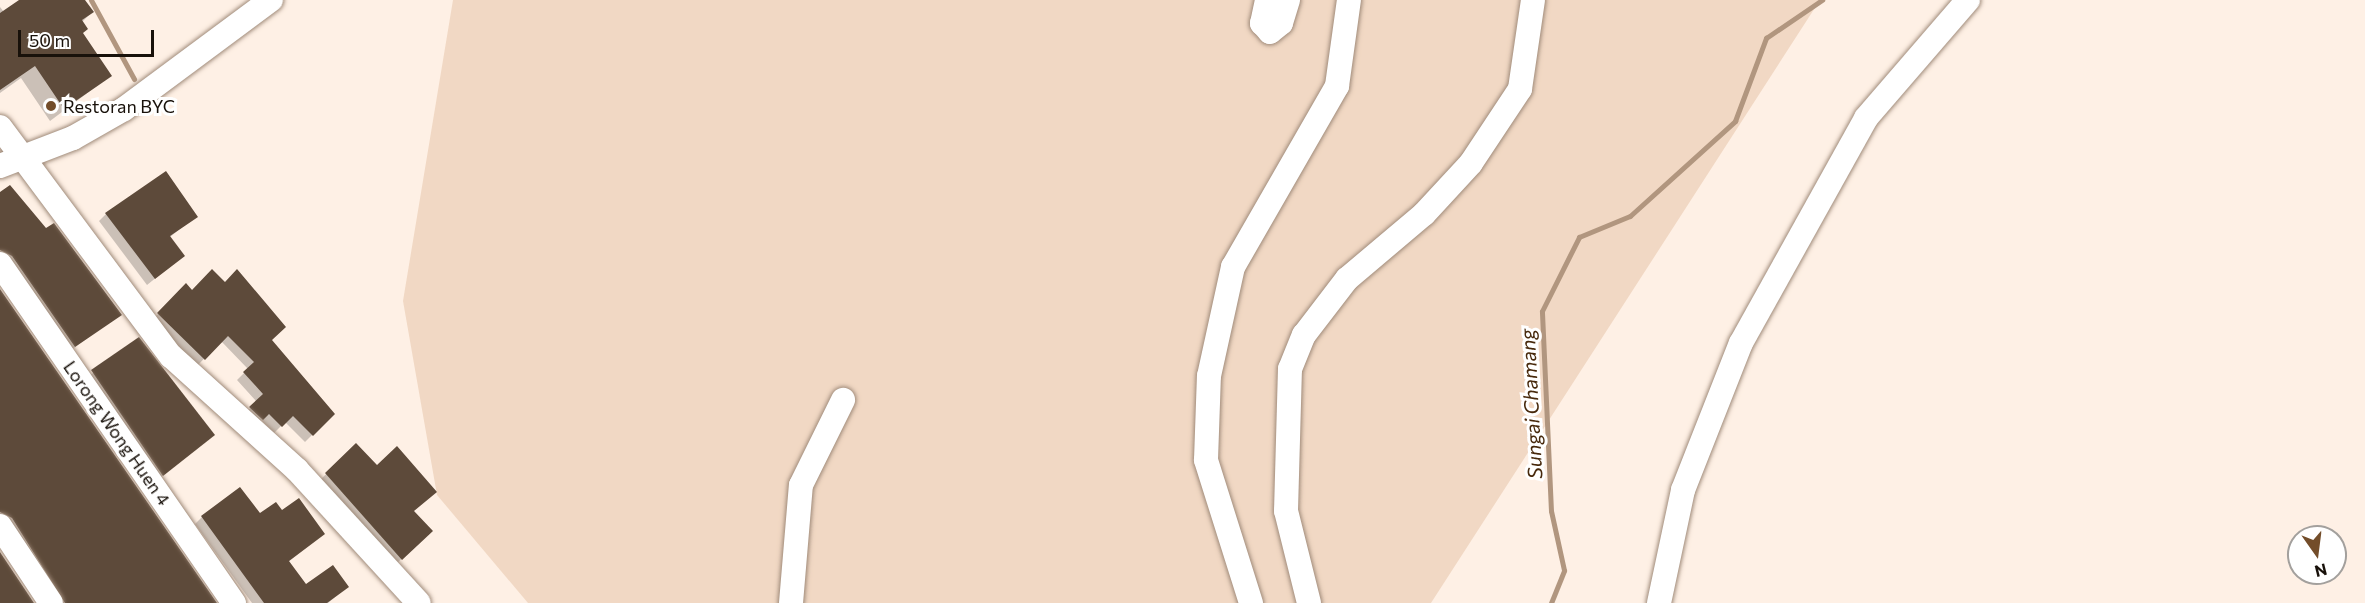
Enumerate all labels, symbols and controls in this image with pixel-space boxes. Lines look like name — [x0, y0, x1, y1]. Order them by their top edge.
scale bar — [21, 18, 158, 56]
text: 50 m — [29, 29, 70, 51]
place label: Restoran BYC — [63, 95, 175, 117]
marker: Restoran BYC — [44, 99, 58, 113]
water label: Sungai Chamang — [1515, 328, 1547, 480]
street label: Lorong Wong Huen 4 — [59, 357, 175, 509]
north arrow — [2287, 525, 2347, 585]
text: N — [2313, 560, 2329, 582]

